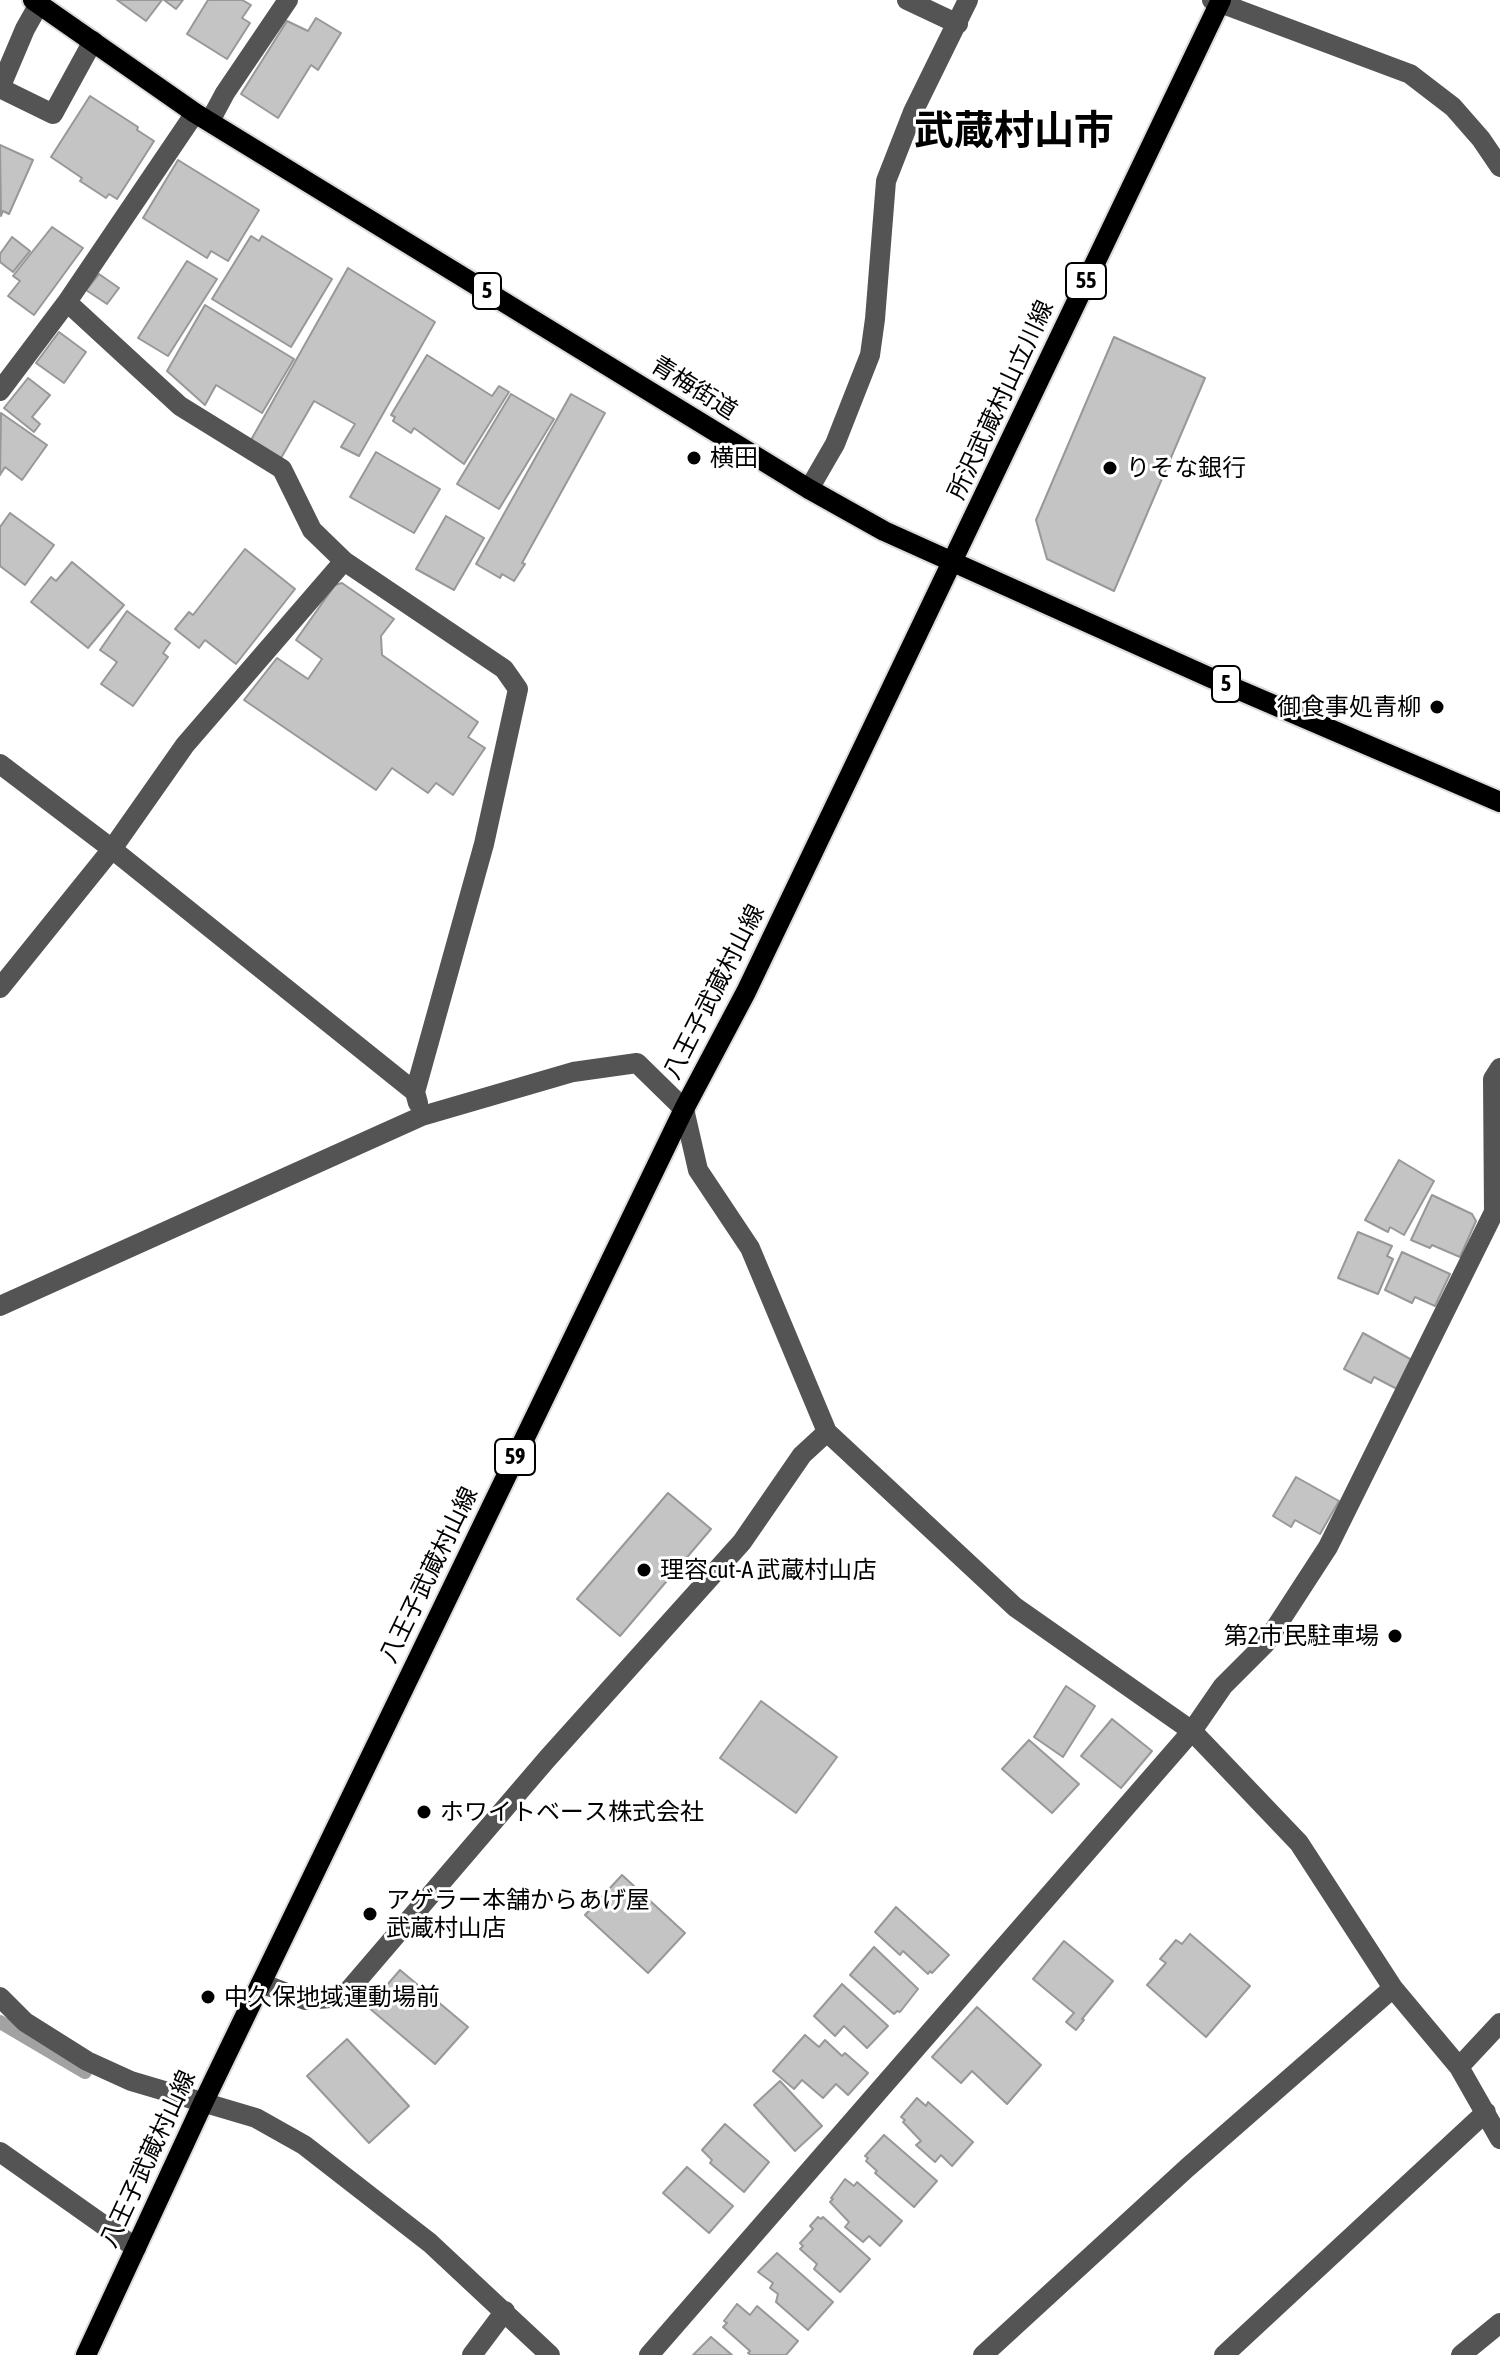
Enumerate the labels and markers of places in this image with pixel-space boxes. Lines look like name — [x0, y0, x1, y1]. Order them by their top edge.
place label: 横田 — [710, 444, 758, 472]
marker: 横田 — [685, 449, 703, 467]
place label: りそな銀行 — [1126, 454, 1246, 482]
marker: りそな銀行 — [1101, 459, 1119, 477]
place label: 御食事処青柳 — [1277, 693, 1421, 721]
marker: 御食事処青柳 — [1428, 698, 1446, 716]
place label: 理容cut-A 武蔵村山店 — [660, 1556, 876, 1584]
marker: 理容cut-A 武蔵村山店 — [635, 1561, 653, 1579]
place label: 第2市民駐車場 — [1224, 1622, 1379, 1650]
marker: 第2市民駐車場 — [1386, 1627, 1404, 1645]
place label: ホワイトベース株式会社 — [440, 1798, 704, 1826]
marker: ホワイトベース株式会社 — [415, 1803, 433, 1821]
place label: アゲラー本舗からあげ屋 武蔵村山店 — [386, 1886, 650, 1942]
marker: アゲラー本舗からあげ屋 武蔵村山店 — [361, 1905, 379, 1923]
place label: 中久保地域運動場前 — [224, 1983, 440, 2011]
marker: 中久保地域運動場前 — [199, 1988, 217, 2006]

